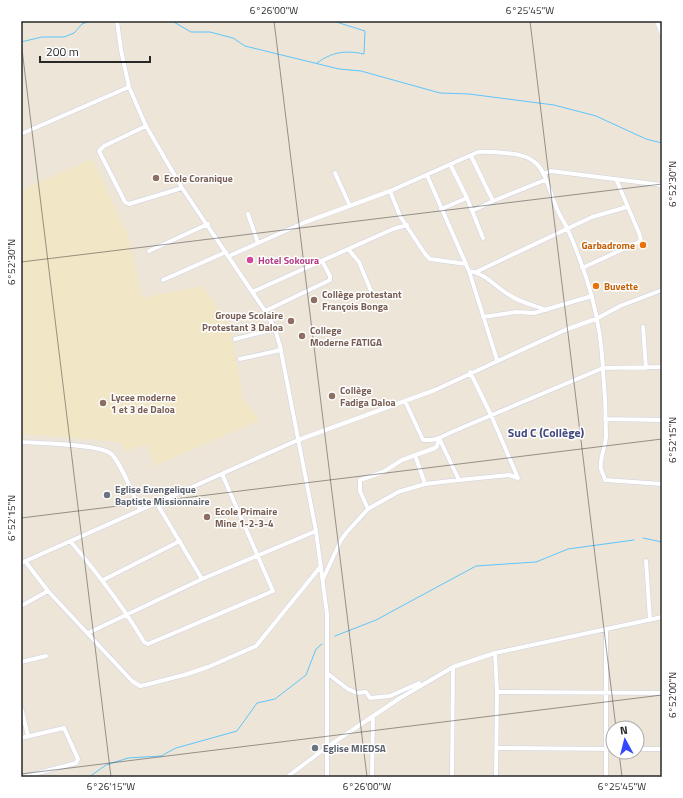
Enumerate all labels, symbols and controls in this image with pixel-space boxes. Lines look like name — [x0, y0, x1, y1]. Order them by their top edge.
text: 6°26'00"W — [250, 3, 298, 18]
text: 6°25'45"W — [506, 3, 554, 18]
scale bar — [40, 38, 150, 64]
text: 200 m — [46, 42, 79, 61]
text: 6°52'30"N — [665, 161, 680, 207]
place label: Ecole Coranique — [164, 171, 233, 186]
marker: Ecole Coranique — [151, 173, 161, 183]
place label: Garbadrome — [581, 238, 635, 253]
text: 6°52'30"N — [4, 239, 19, 285]
marker: Garbadrome — [638, 240, 648, 250]
place label: Hotel Sokoura — [258, 253, 319, 268]
marker: Hotel Sokoura — [245, 255, 255, 265]
place label: Buvette — [604, 279, 638, 294]
marker: Buvette — [591, 281, 601, 291]
place label: Collège protestant François Bonga — [322, 287, 402, 314]
marker: Collège protestant François Bonga — [309, 295, 319, 305]
place label: Groupe Scolaire Protestant 3 Daloa — [202, 308, 283, 335]
marker: Groupe Scolaire Protestant 3 Daloa — [286, 316, 296, 326]
place label: College Moderne FATIGA — [310, 323, 382, 350]
marker: College Moderne FATIGA — [297, 331, 307, 341]
place label: Collège Fadiga Daloa — [340, 383, 396, 410]
place label: Lycee moderne 1 et 3 de Daloa — [111, 390, 176, 417]
marker: Collège Fadiga Daloa — [327, 391, 337, 401]
marker: Lycee moderne 1 et 3 de Daloa — [98, 398, 108, 408]
text: 6°52'15"N — [665, 417, 680, 463]
district label: Sud C (Collège) — [508, 423, 585, 442]
place label: Eglise Evengelique Baptiste Missionnaire — [115, 482, 210, 509]
marker: Eglise Evengelique Baptiste Missionnaire — [102, 490, 112, 500]
text: 6°52'15"N — [4, 495, 19, 541]
place label: Ecole Primaire Mine 1-2-3-4 — [215, 504, 277, 531]
marker: Ecole Primaire Mine 1-2-3-4 — [202, 512, 212, 522]
text: 6°52'00"N — [665, 672, 680, 718]
north arrow — [605, 720, 645, 760]
text: N — [619, 722, 629, 738]
place label: Eglise MIEDSA — [323, 741, 386, 756]
marker: Eglise MIEDSA — [310, 743, 320, 753]
text: 6°26'15"W — [87, 779, 135, 794]
text: 6°26'00"W — [343, 779, 391, 794]
text: 6°25'45"W — [598, 779, 646, 794]

